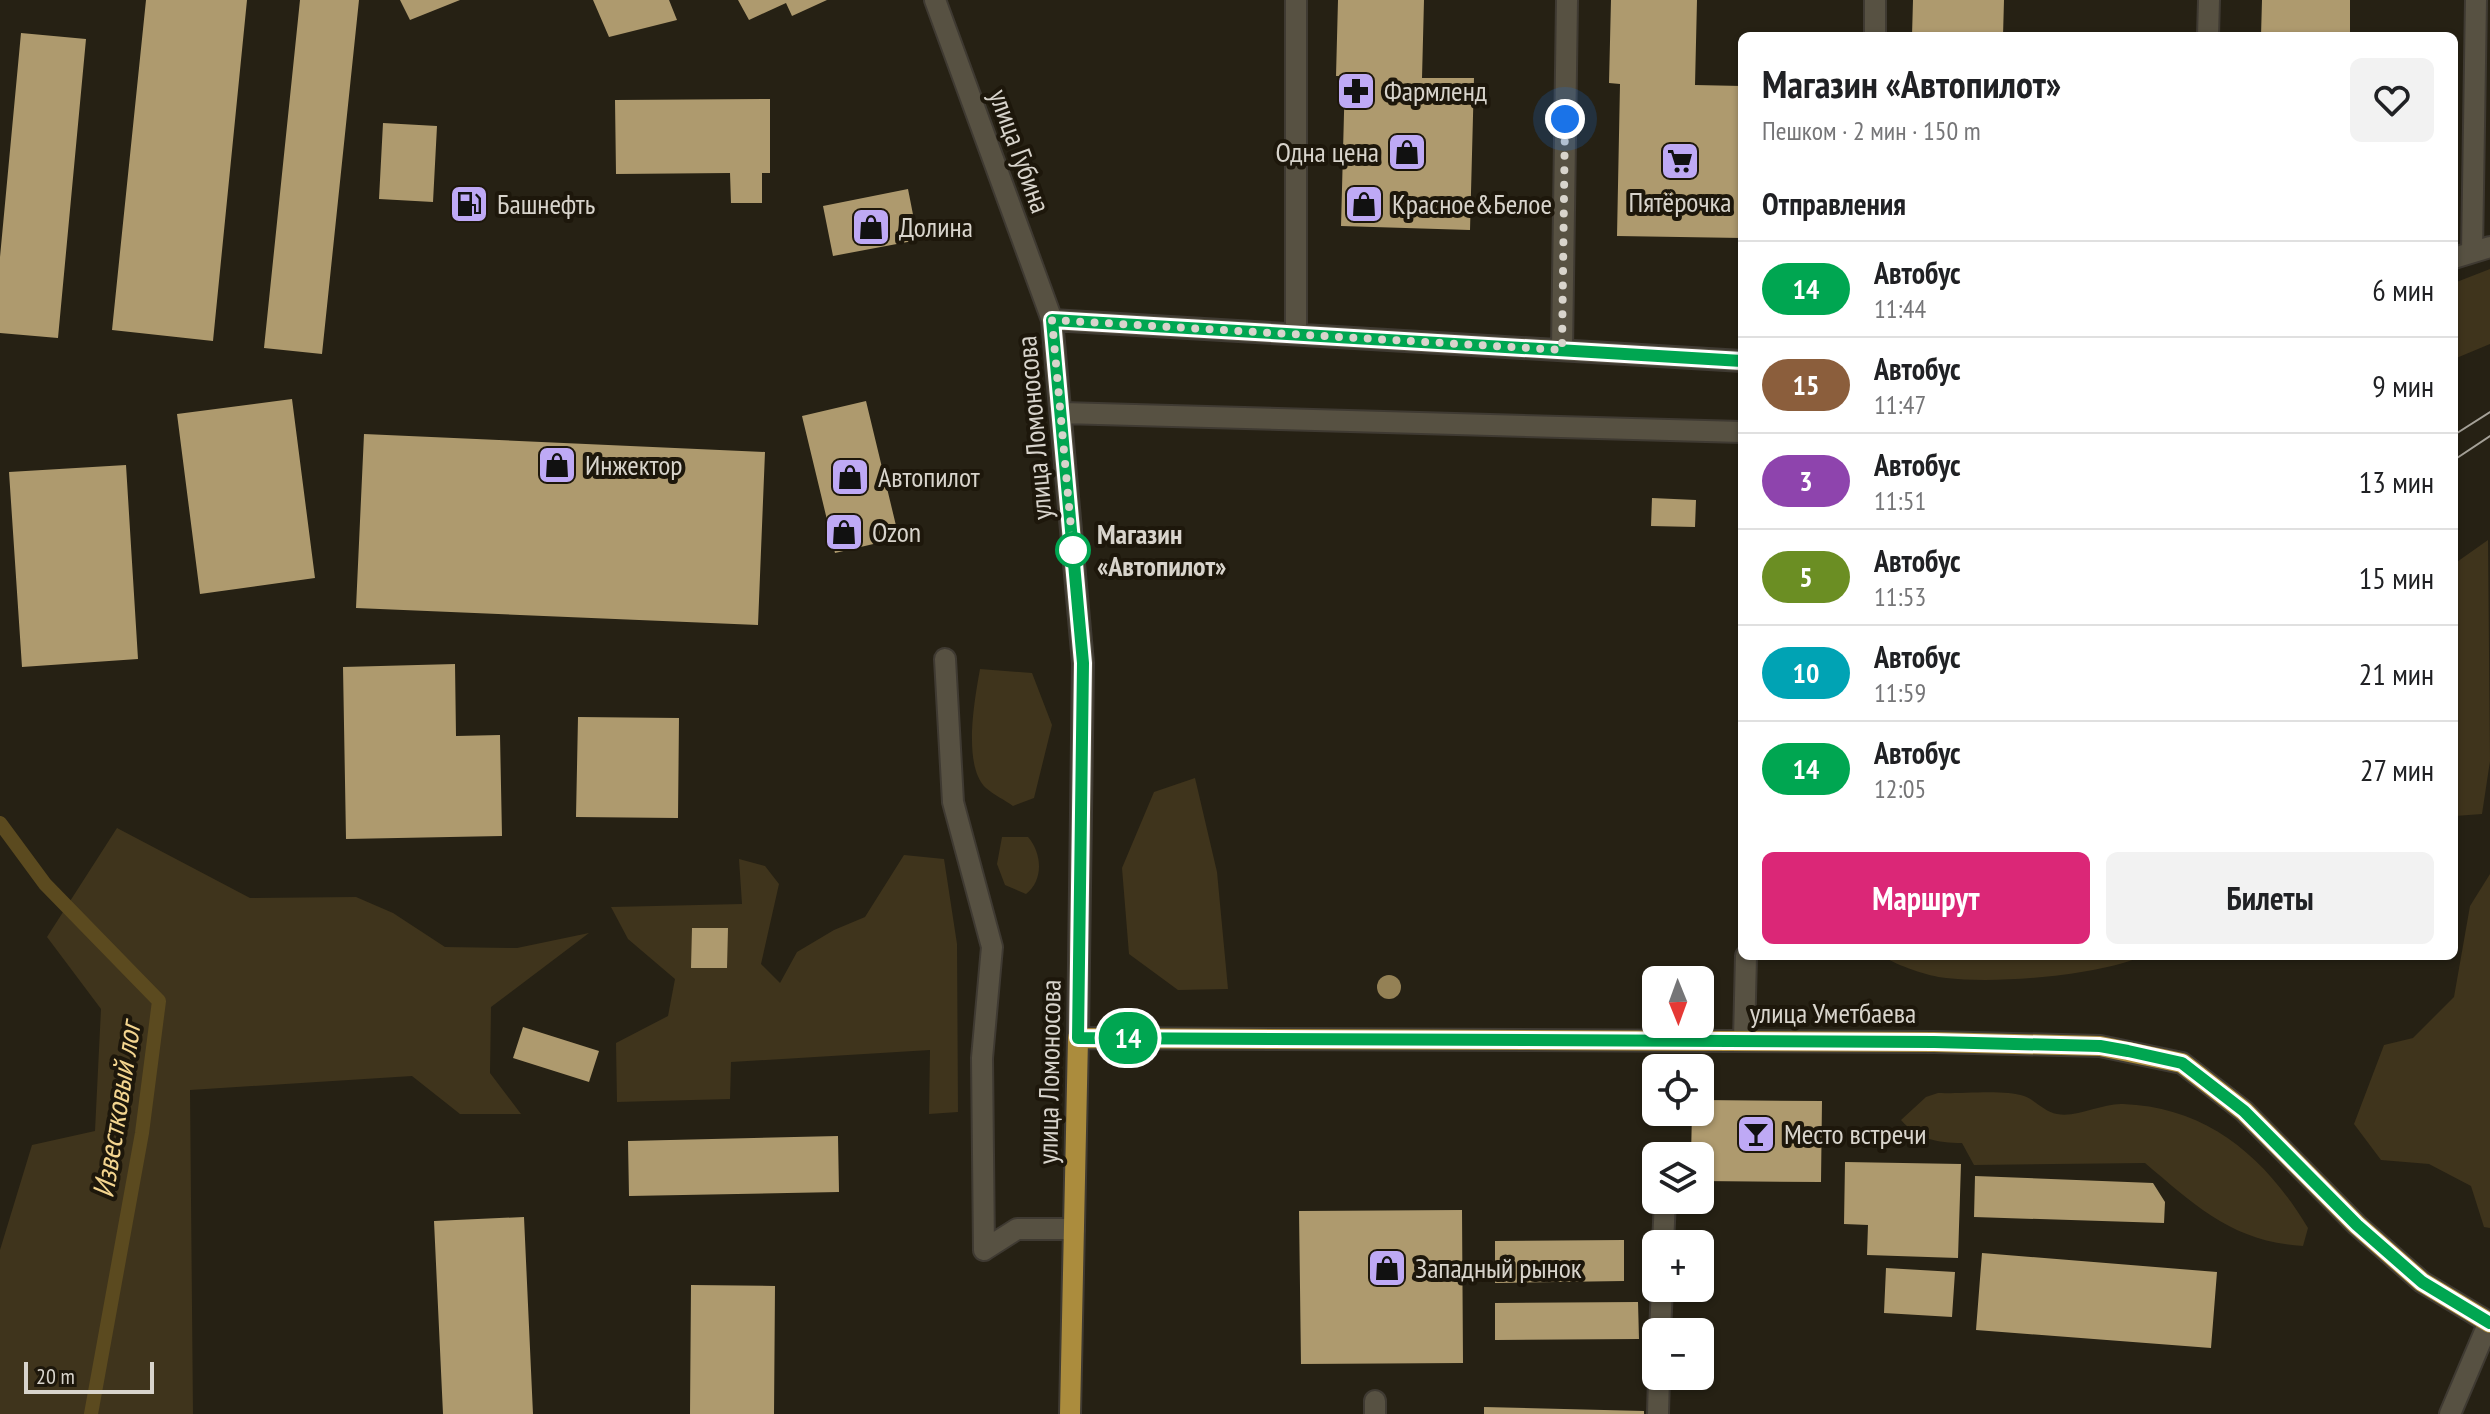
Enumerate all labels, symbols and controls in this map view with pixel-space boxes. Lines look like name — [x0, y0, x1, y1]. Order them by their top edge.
button: heart — [2350, 58, 2434, 142]
text: Магазин «Автопилот» — [1762, 59, 2061, 108]
pharmacy icon: Фармленд — [1335, 70, 1377, 112]
place label: Фармленд — [1384, 72, 1487, 109]
street label: улица Губина — [981, 84, 1060, 218]
your location — [1545, 99, 1585, 139]
text: Пешком · 2 мин · 150 m — [1762, 114, 1981, 147]
shop icon: Одна цена — [1386, 131, 1428, 173]
place label: Одна цена — [1275, 133, 1379, 170]
supermarket icon: Пятёрочка — [1659, 140, 1701, 182]
fuel station icon: Башнефть — [448, 183, 490, 225]
shop icon: Красное&Белое — [1343, 183, 1385, 225]
place label: Пятёрочка — [1628, 183, 1732, 220]
text: Отправления — [1762, 184, 1906, 223]
place label: Башнефть — [497, 185, 595, 222]
place label: Красное&Белое — [1392, 185, 1552, 222]
shop icon: Долина — [850, 206, 892, 248]
place label: Долина — [899, 208, 973, 245]
text: Автобус — [1874, 253, 1961, 292]
text: 14 — [1793, 270, 1819, 307]
text: 6 мин — [2372, 270, 2434, 309]
text: 11:44 — [1874, 292, 1926, 325]
street label: улица Ломоносова — [1007, 335, 1060, 522]
text: Автобус — [1874, 349, 1961, 388]
text: 15 — [1793, 366, 1819, 403]
text: 9 мин — [2372, 366, 2434, 405]
text: 11:47 — [1874, 388, 1926, 421]
shop icon: Инжектор — [536, 444, 578, 486]
text: Автобус — [1874, 445, 1961, 484]
place label: Инжектор — [585, 446, 683, 483]
shop icon: Автопилот — [829, 456, 871, 498]
place label: Автопилот — [878, 458, 980, 495]
text: 3 — [1799, 462, 1813, 499]
text: 13 мин — [2359, 462, 2434, 501]
text: 11:51 — [1874, 484, 1926, 517]
shop icon: Ozon — [823, 511, 865, 553]
place label: Ozon — [872, 513, 921, 550]
place label: Магазин «Автопилот» — [1097, 515, 1226, 584]
marker: Магазин «Автопилот» — [1056, 533, 1090, 567]
text: Автобус — [1874, 541, 1961, 580]
text: 5 — [1799, 558, 1813, 595]
text: 15 мин — [2359, 558, 2434, 597]
text: 11:53 — [1874, 580, 1926, 613]
text: Автобус — [1874, 637, 1961, 676]
text: 10 — [1793, 654, 1819, 691]
text: 21 мин — [2359, 654, 2434, 693]
text: 11:59 — [1874, 676, 1926, 709]
text: Автобус — [1874, 733, 1961, 772]
text: 14 — [1793, 750, 1819, 787]
text: 27 мин — [2360, 750, 2434, 789]
text: 12:05 — [1874, 772, 1926, 805]
button: Маршрут — [1762, 852, 2090, 944]
button: Билеты — [2106, 852, 2434, 944]
north arrow — [1642, 966, 1714, 1038]
map controls — [1642, 966, 1714, 1390]
street label: улица Ломоносова — [1028, 979, 1069, 1165]
street label: улица Уметбаева — [1750, 994, 1916, 1031]
line badge: 14 — [1092, 1012, 1164, 1064]
water label: Известковый лог — [82, 1015, 149, 1200]
text: 14 — [1115, 1019, 1141, 1056]
button: locate — [1642, 1054, 1714, 1126]
bar icon: Место встречи — [1735, 1113, 1777, 1155]
place label: Место встречи — [1784, 1115, 1927, 1152]
button: layers — [1642, 1142, 1714, 1214]
button: + — [1642, 1230, 1714, 1302]
shop icon: Западный рынок — [1366, 1247, 1408, 1289]
place label: Западный рынок — [1415, 1249, 1582, 1286]
button: − — [1642, 1318, 1714, 1390]
scale bar — [24, 1358, 154, 1394]
text: 20 m — [36, 1362, 75, 1390]

